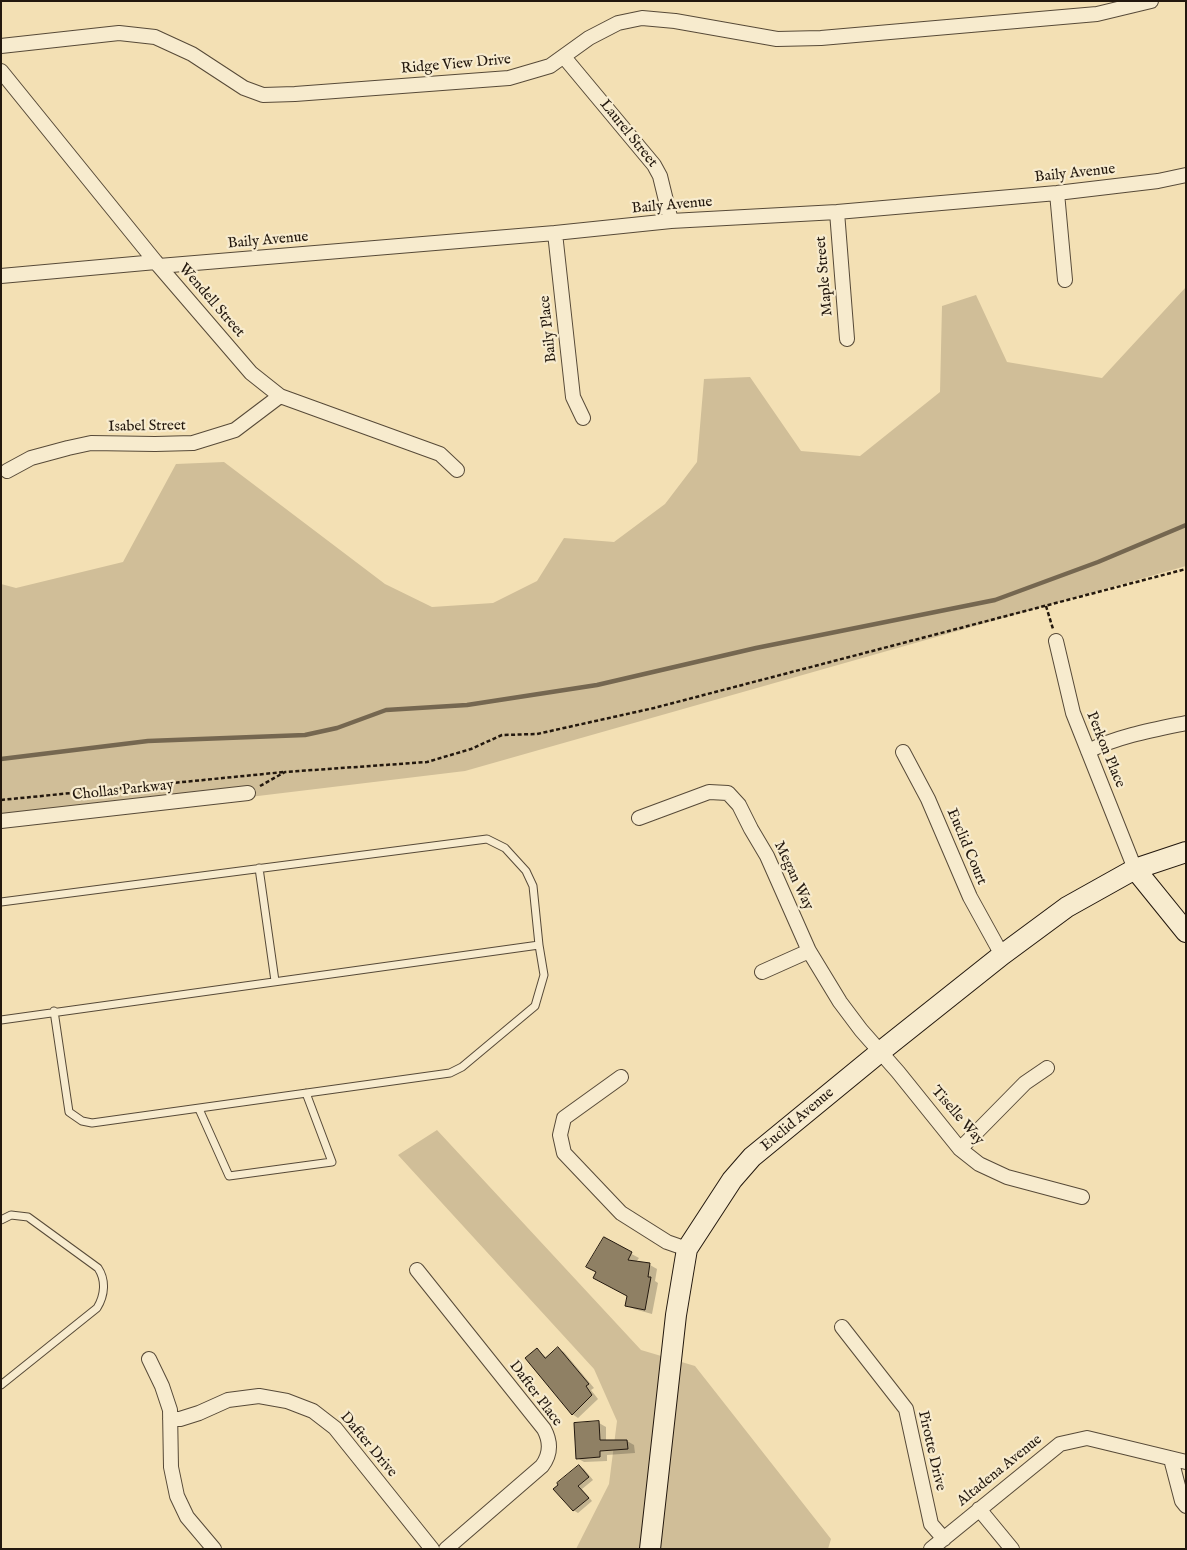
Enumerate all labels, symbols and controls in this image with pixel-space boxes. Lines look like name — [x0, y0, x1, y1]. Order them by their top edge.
street label: Ridge View Drive — [400, 51, 512, 79]
street label: Laurel Street — [595, 96, 661, 172]
street label: Baily Avenue — [1034, 161, 1116, 187]
street label: Baily Avenue — [631, 194, 713, 218]
street label: Baily Avenue — [227, 229, 309, 253]
street label: Maple Street — [813, 235, 837, 317]
street label: Wendell Street — [174, 260, 248, 342]
street label: Baily Place — [537, 294, 561, 364]
street label: Isabel Street — [108, 417, 186, 437]
street label: Perkon Place — [1082, 709, 1128, 791]
street label: Chollas Parkway — [71, 777, 175, 805]
street label: Euclid Court — [942, 806, 990, 888]
street label: Megan Way — [769, 839, 817, 913]
street label: Tiselle Way — [926, 1083, 988, 1149]
street label: Euclid Avenue — [758, 1084, 838, 1156]
street label: Dafter Place — [505, 1358, 565, 1430]
street label: Dafter Drive — [335, 1409, 401, 1481]
street label: Pirotte Drive — [913, 1409, 949, 1493]
street label: Altadena Avenue — [954, 1431, 1046, 1511]

